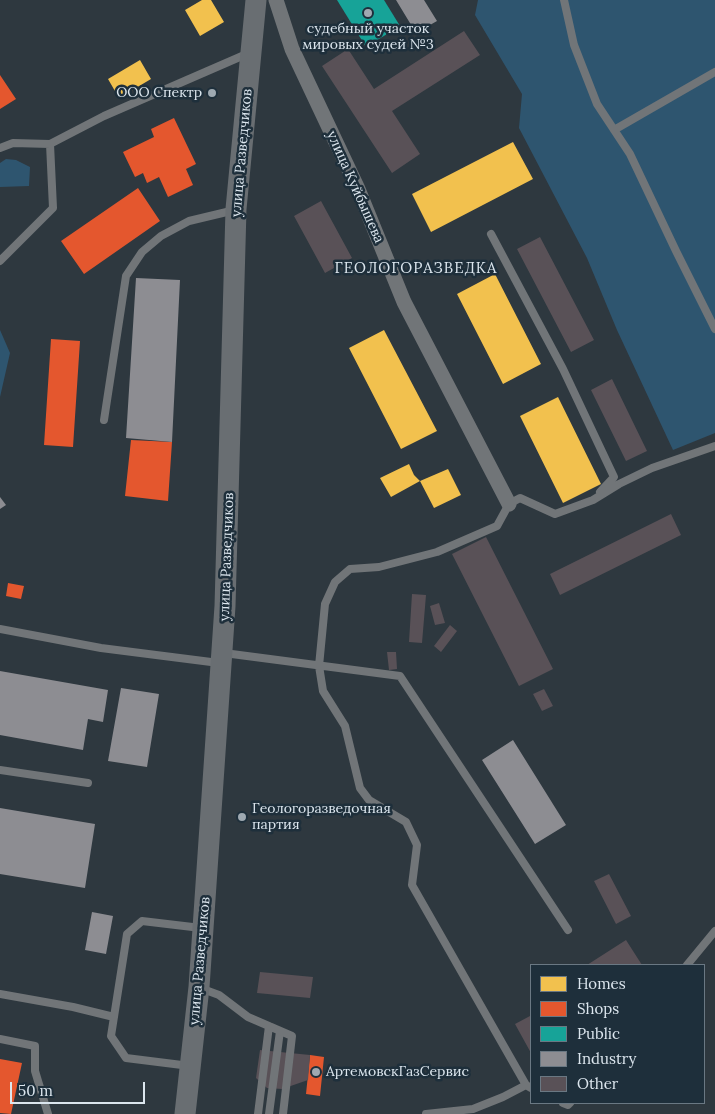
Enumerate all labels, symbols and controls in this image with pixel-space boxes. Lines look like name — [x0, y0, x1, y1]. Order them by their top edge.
marker: судебный участок мировых судей №3 — [362, 7, 374, 19]
place label: судебный участок мировых судей №3 — [302, 21, 434, 54]
place label: ООО Спектр — [116, 85, 202, 101]
marker: ООО Спектр — [206, 87, 218, 99]
street label: улица Разведчиков — [228, 88, 256, 218]
street label: улица Куйбышева — [323, 128, 387, 246]
district label: ГЕОЛОГОРАЗВЕДКА — [333, 260, 499, 278]
street label: улица Разведчиков — [216, 492, 238, 622]
place label: Геологоразведочная партия — [252, 801, 391, 834]
marker: Геологоразведочная партия — [236, 811, 248, 823]
street label: улица Разведчиков — [186, 896, 214, 1026]
legend — [530, 964, 705, 1104]
text: Homes — [577, 974, 626, 993]
text: Shops — [577, 999, 619, 1018]
text: Public — [577, 1024, 620, 1043]
text: Industry — [577, 1049, 636, 1068]
place label: АртемовскГазСервис — [326, 1064, 469, 1080]
marker: АртемовскГазСервис — [310, 1066, 322, 1078]
scale bar — [12, 1072, 148, 1104]
text: Other — [577, 1074, 618, 1093]
text: 50 m — [18, 1081, 53, 1100]

